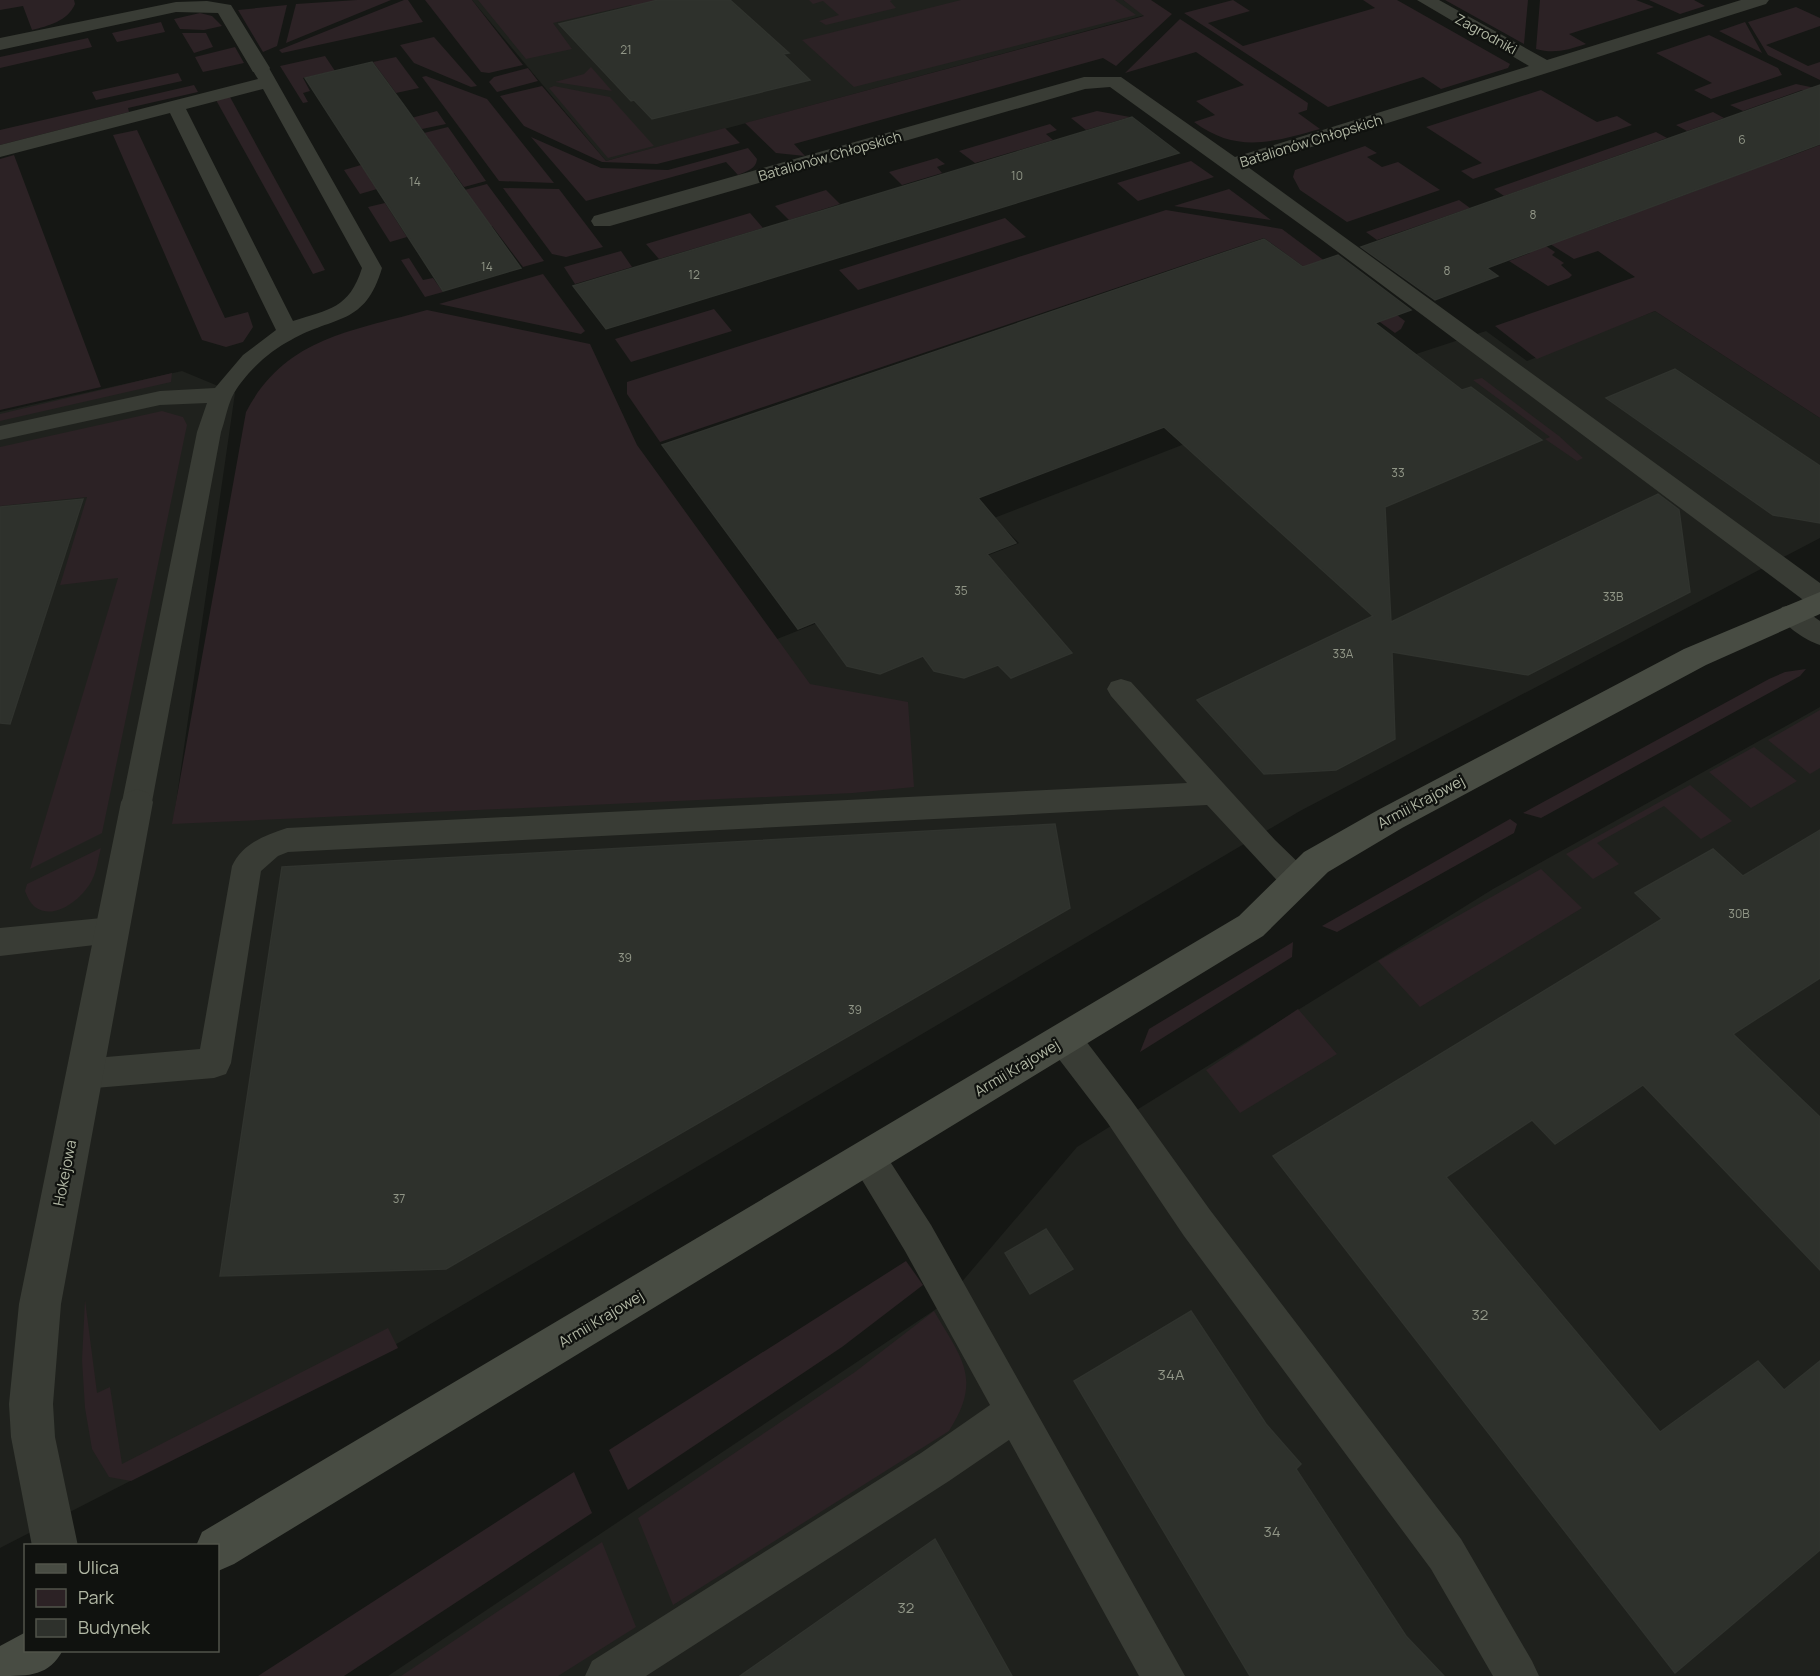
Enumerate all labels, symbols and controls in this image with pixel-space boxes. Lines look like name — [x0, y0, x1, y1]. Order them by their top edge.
street label: Zagrodniki — [1452, 9, 1521, 58]
house number: 21 — [620, 41, 632, 58]
street label: Batalionów Chłopskich — [1237, 110, 1384, 171]
street label: Batalionów Chłopskich — [756, 126, 904, 185]
house number: 6 — [1738, 131, 1746, 148]
house number: 10 — [1011, 167, 1023, 184]
house number: 14 — [409, 173, 421, 190]
house number: 8 — [1530, 206, 1537, 223]
house number: 14 — [481, 258, 493, 275]
house number: 8 — [1444, 262, 1451, 279]
house number: 12 — [688, 266, 700, 283]
house number: 33 — [1391, 464, 1405, 481]
house number: 35 — [954, 582, 968, 599]
house number: 33B — [1603, 588, 1623, 605]
house number: 33A — [1333, 645, 1354, 662]
street label: Armii Krajowej — [1373, 770, 1468, 833]
house number: 30B — [1728, 905, 1750, 922]
house number: 39 — [618, 949, 632, 966]
house number: 39 — [848, 1001, 862, 1018]
street label: Armii Krajowej — [970, 1034, 1063, 1101]
street label: Hokejowa — [48, 1138, 81, 1208]
house number: 37 — [393, 1190, 405, 1207]
street label: Armii Krajowej — [554, 1285, 647, 1352]
house number: 32 — [1472, 1304, 1488, 1325]
house number: 34A — [1158, 1364, 1185, 1385]
house number: 34 — [1263, 1521, 1281, 1542]
legend — [24, 1544, 219, 1652]
text: Ulica — [78, 1555, 119, 1579]
text: Park — [78, 1585, 115, 1609]
house number: 32 — [898, 1597, 914, 1618]
text: Budynek — [78, 1615, 151, 1639]

